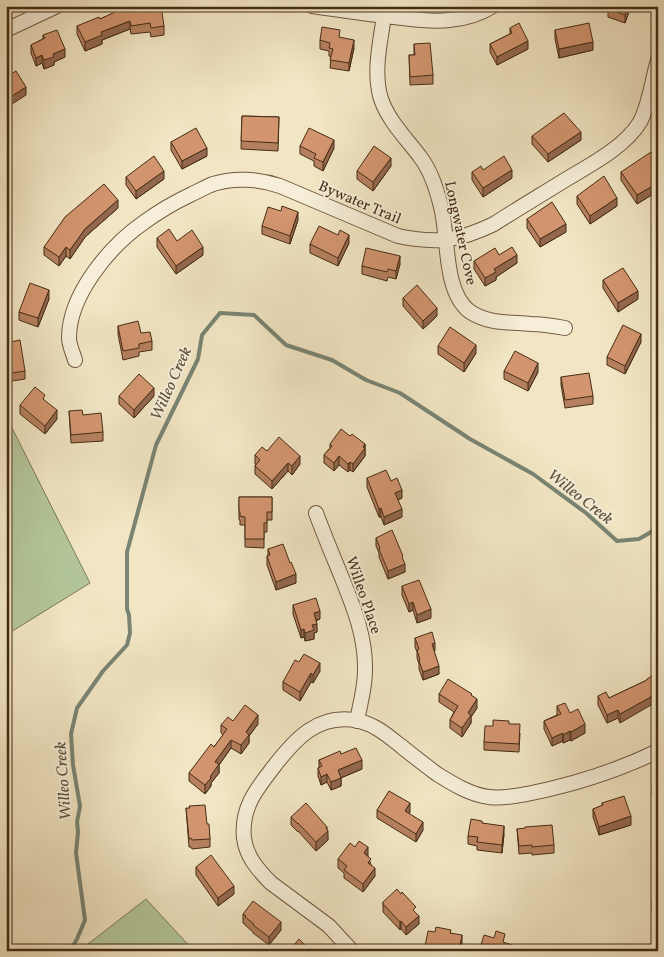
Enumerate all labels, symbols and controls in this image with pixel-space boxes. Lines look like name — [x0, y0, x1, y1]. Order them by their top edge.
street label: Bywater Trail — [315, 176, 404, 230]
street label: Longwater Cove — [438, 179, 481, 287]
water label: Willeo Creek — [146, 343, 198, 424]
water label: Willeo Creek — [542, 465, 618, 531]
street label: Willeo Place — [340, 554, 386, 637]
water label: Willeo Creek — [50, 740, 78, 821]

